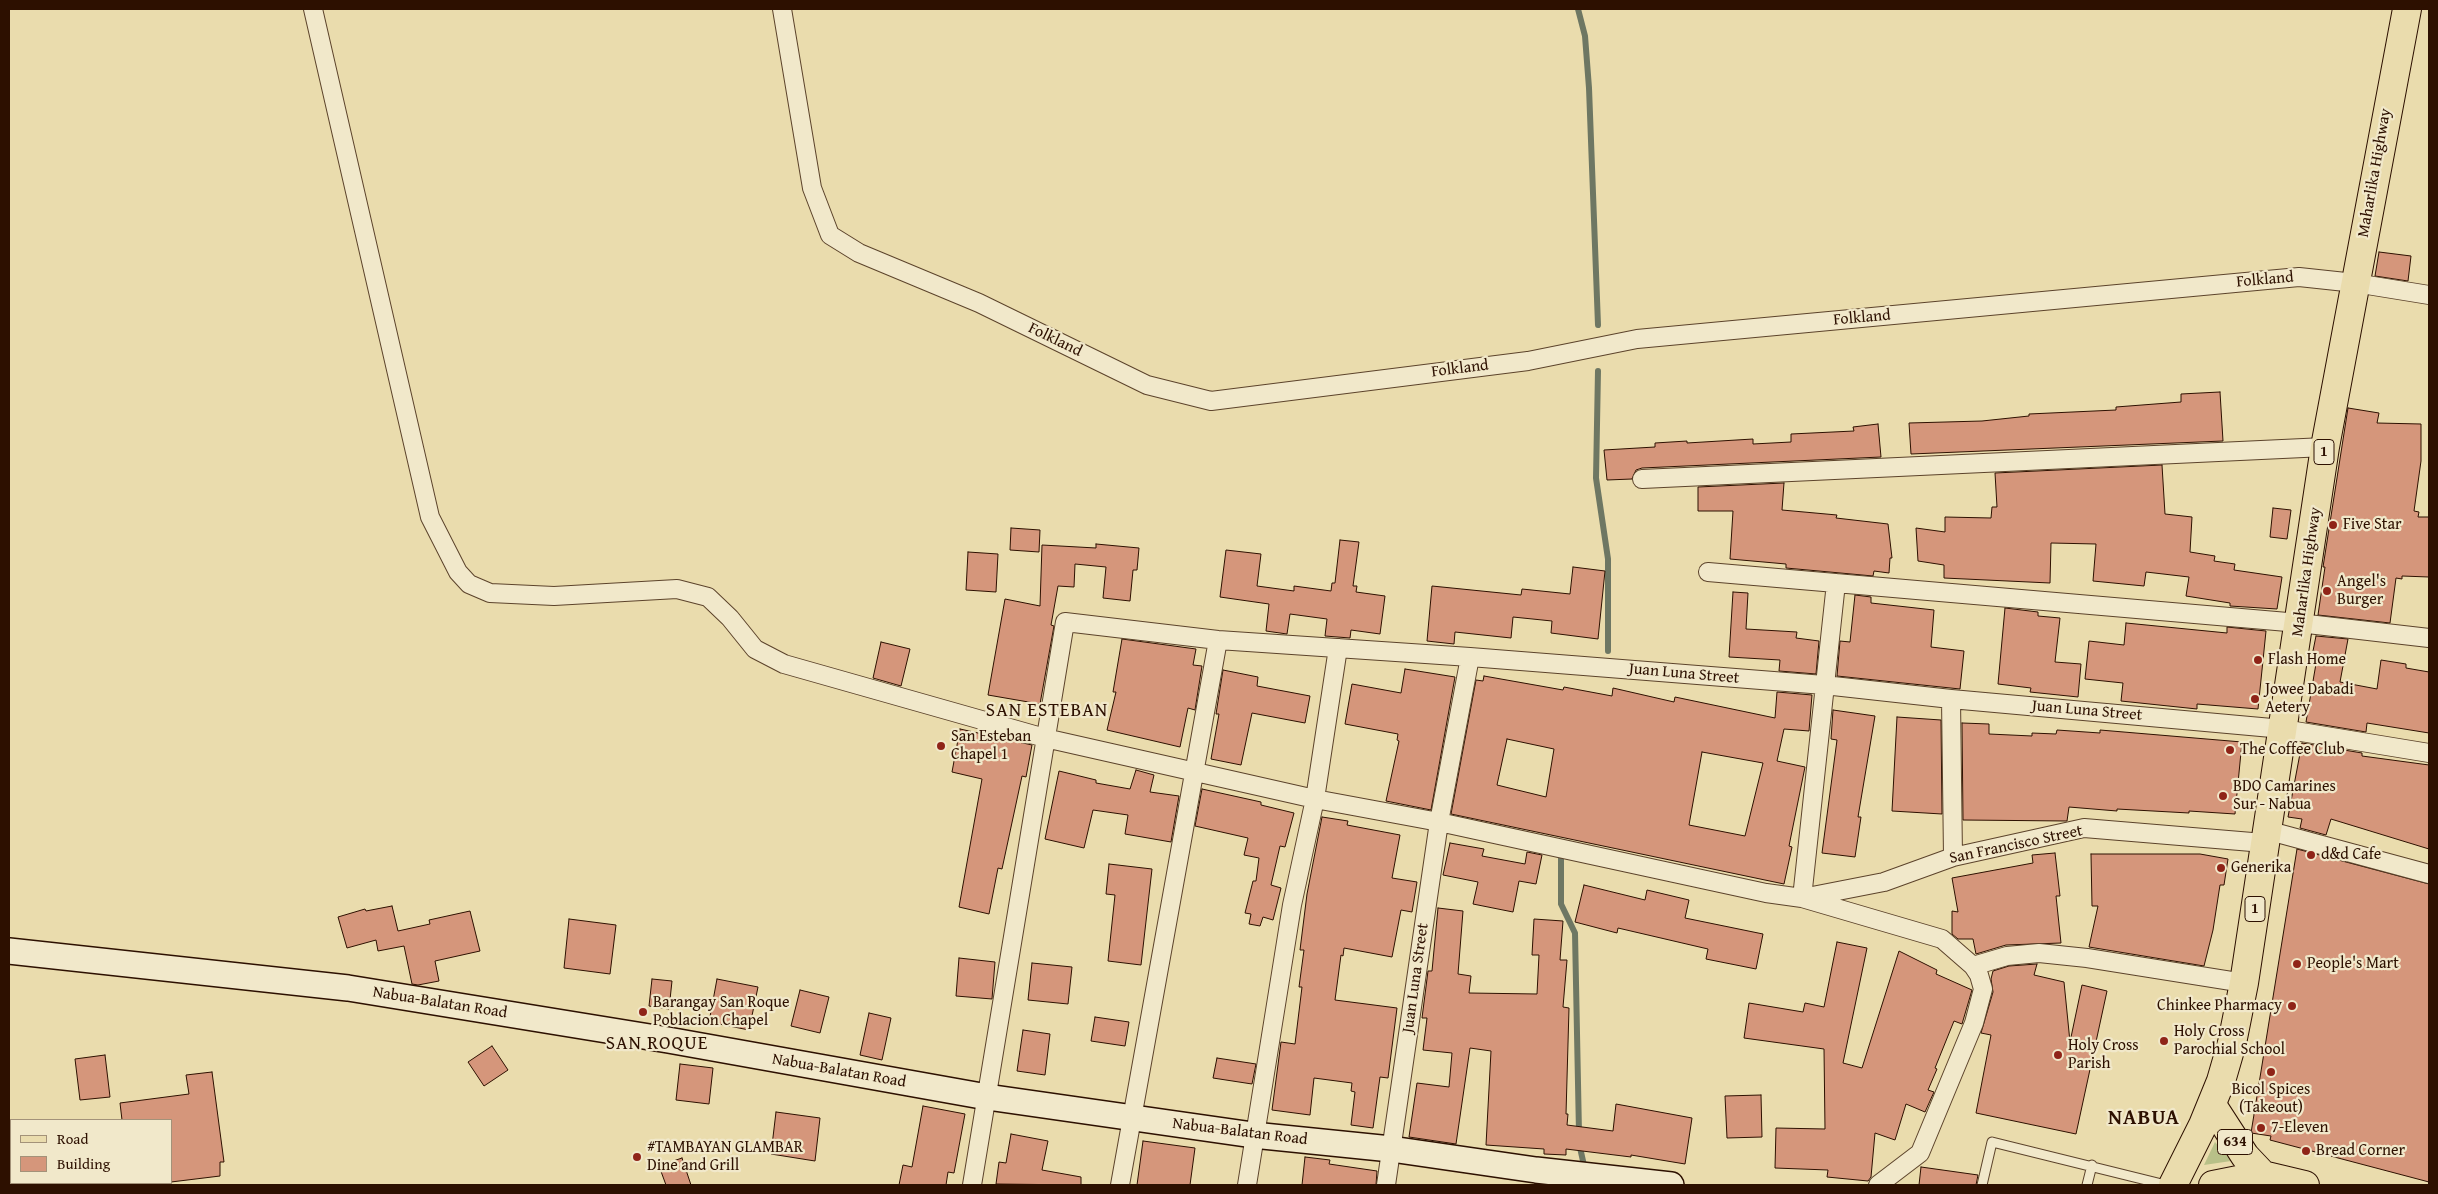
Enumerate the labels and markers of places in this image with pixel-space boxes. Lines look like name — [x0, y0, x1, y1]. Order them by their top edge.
place label: Five Star — [2343, 515, 2402, 535]
marker: Five Star — [2327, 519, 2339, 531]
place label: Angel's Burger — [2337, 572, 2386, 610]
marker: Angel's Burger — [2321, 585, 2333, 597]
place label: Flash Home — [2268, 650, 2346, 670]
marker: Flash Home — [2252, 654, 2264, 666]
place label: Jowee Dabadi Aetery — [2265, 680, 2354, 718]
marker: Jowee Dabadi Aetery — [2249, 693, 2261, 705]
place label: San Esteban Chapel 1 — [951, 727, 1031, 765]
marker: San Esteban Chapel 1 — [935, 740, 947, 752]
place label: The Coffee Club — [2240, 740, 2345, 760]
marker: The Coffee Club — [2224, 744, 2236, 756]
place label: BDO Camarines Sur - Nabua — [2233, 777, 2336, 815]
marker: BDO Camarines Sur - Nabua — [2217, 790, 2229, 802]
place label: d&d Cafe — [2321, 845, 2381, 865]
marker: d&d Cafe — [2305, 849, 2317, 861]
place label: Generika — [2231, 858, 2291, 878]
marker: Generika — [2215, 862, 2227, 874]
place label: People's Mart — [2307, 954, 2399, 974]
marker: People's Mart — [2291, 958, 2303, 970]
place label: Barangay San Roque Poblacion Chapel — [653, 993, 789, 1031]
place label: Chinkee Pharmacy — [2157, 996, 2282, 1016]
marker: Chinkee Pharmacy — [2286, 1000, 2298, 1012]
marker: Barangay San Roque Poblacion Chapel — [637, 1006, 649, 1018]
place label: Holy Cross Parochial School — [2174, 1022, 2285, 1060]
marker: Holy Cross Parochial School — [2158, 1035, 2170, 1047]
place label: Holy Cross Parish — [2068, 1036, 2139, 1074]
marker: Holy Cross Parish — [2052, 1049, 2064, 1061]
marker: Bicol Spices (Takeout) — [2265, 1066, 2277, 1078]
place label: Bicol Spices (Takeout) — [2232, 1080, 2310, 1118]
place label: 7-Eleven — [2271, 1118, 2328, 1138]
marker: 7-Eleven — [2255, 1122, 2267, 1134]
place label: #TAMBAYAN GLAMBAR Dine and Grill — [647, 1138, 803, 1176]
place label: Bread Corner — [2316, 1141, 2405, 1161]
marker: Bread Corner — [2300, 1145, 2312, 1157]
marker: #TAMBAYAN GLAMBAR Dine and Grill — [631, 1151, 643, 1163]

